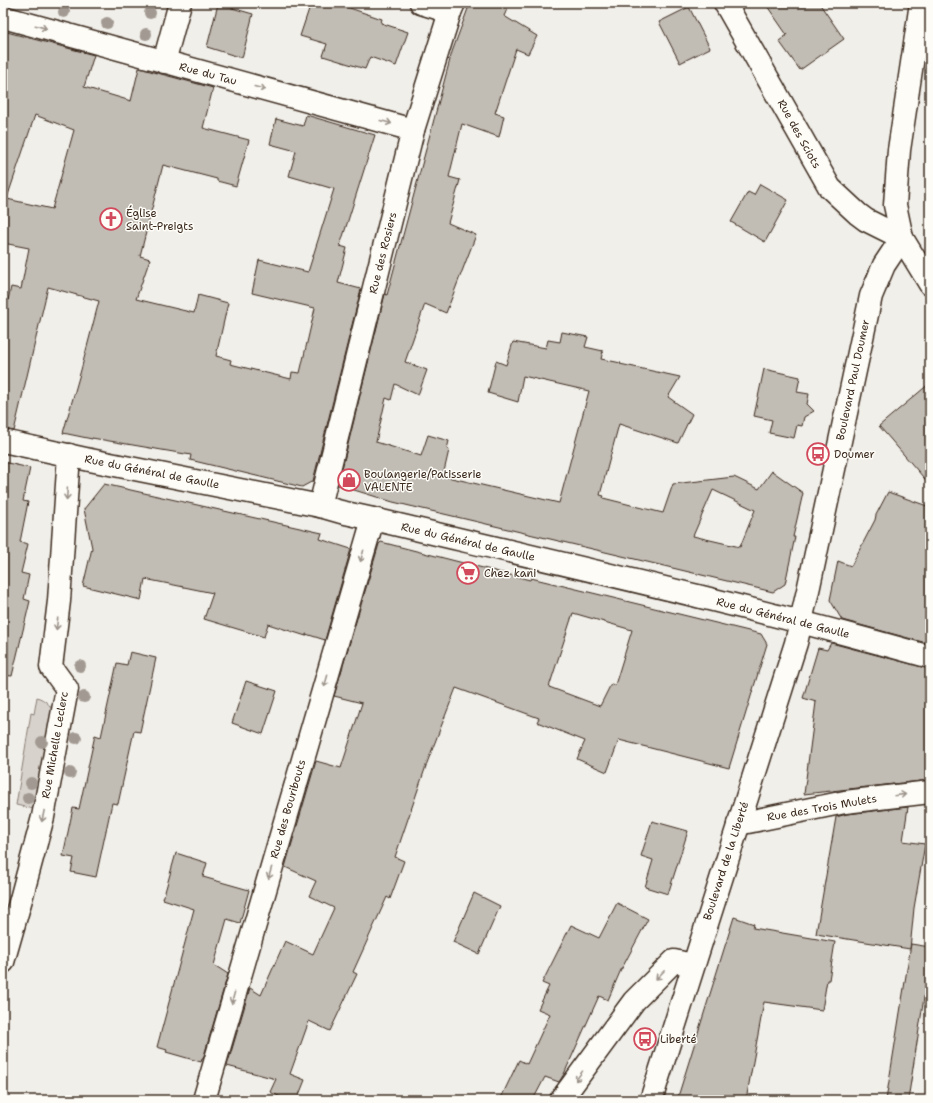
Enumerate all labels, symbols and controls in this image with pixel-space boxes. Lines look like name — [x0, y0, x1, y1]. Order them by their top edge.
one-way arrow — [34, 24, 47, 31]
street label: Rue du Tau — [178, 59, 238, 89]
one-way arrow — [254, 85, 267, 92]
street label: Rue des Sciots — [774, 97, 824, 171]
one-way arrow — [379, 119, 392, 127]
place label: Église Saint-Preigts — [126, 205, 193, 234]
church icon: Église Saint-Preigts — [98, 206, 124, 232]
street label: Rue des Rosiers — [366, 211, 400, 295]
street label: Boulevard Paul Doumer — [833, 318, 873, 442]
bus stop icon: Doumer — [805, 441, 831, 467]
place label: Doumer — [834, 447, 875, 462]
street label: Rue du Général de Gaulle — [83, 452, 221, 492]
shop icon: Boulangerie/Patisserie VALENTE — [336, 467, 362, 493]
place label: Boulangerie/Patisserie VALENTE — [364, 467, 482, 495]
one-way arrow — [63, 487, 70, 500]
street label: Rue du Général de Gaulle — [400, 519, 536, 565]
one-way arrow — [358, 549, 365, 562]
supermarket icon: Chez kani — [455, 560, 481, 586]
place label: Chez kani — [484, 566, 536, 581]
street label: Rue du Général de Gaulle — [715, 594, 851, 642]
one-way arrow — [53, 617, 60, 630]
one-way arrow — [321, 674, 329, 687]
street label: Rue Michelle Leclerc — [38, 690, 72, 800]
street label: Rue des Bouribouts — [267, 758, 309, 860]
street label: Rue des Trois Mulets — [766, 791, 878, 825]
one-way arrow — [893, 792, 906, 799]
street label: Boulevard de la Liberté — [700, 800, 752, 922]
one-way arrow — [38, 809, 46, 822]
one-way arrow — [266, 866, 273, 879]
one-way arrow — [655, 970, 665, 979]
one-way arrow — [229, 991, 236, 1004]
bus stop icon: Liberté — [632, 1026, 658, 1052]
place label: Liberté — [660, 1032, 697, 1047]
one-way arrow — [575, 1070, 583, 1081]

